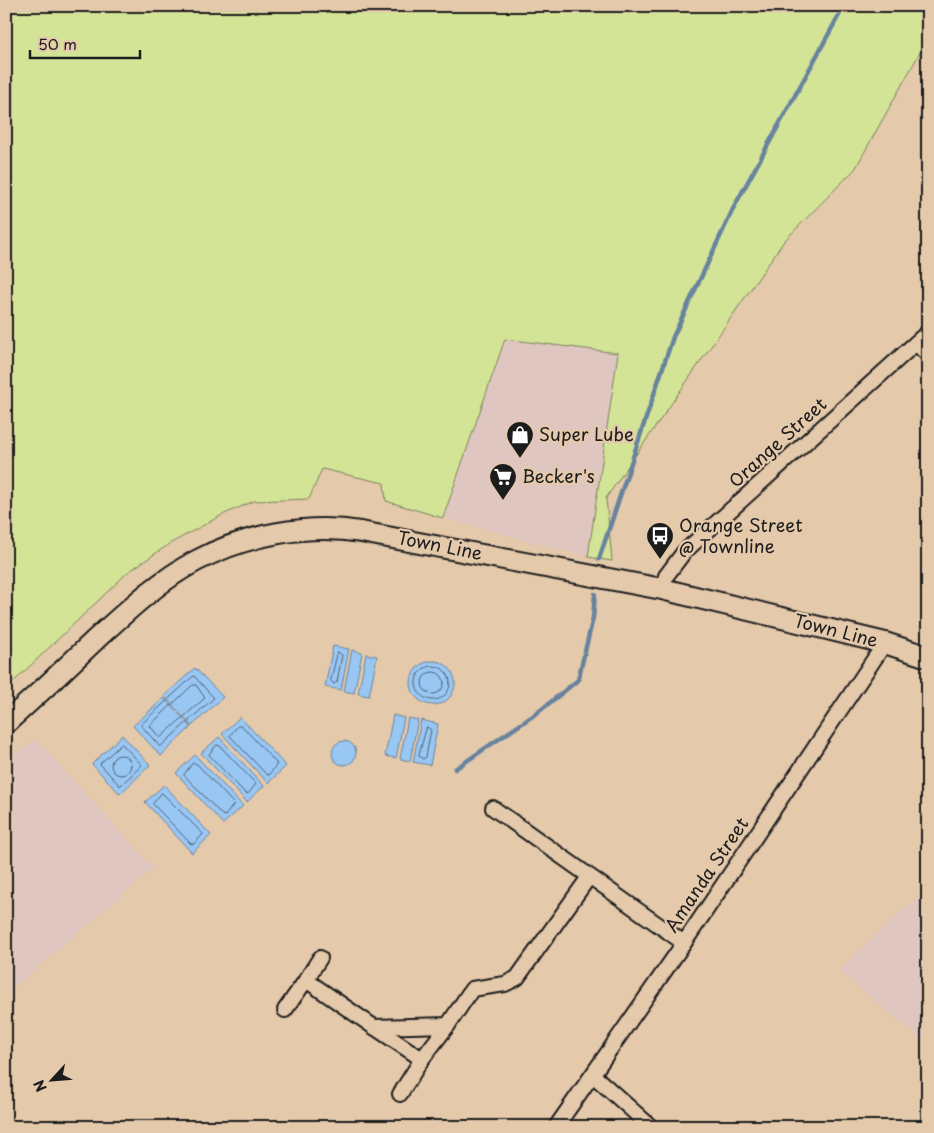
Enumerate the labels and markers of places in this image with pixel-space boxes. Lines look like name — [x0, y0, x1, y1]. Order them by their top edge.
shop icon: Super Lube — [505, 420, 535, 459]
place label: Super Lube — [539, 420, 634, 447]
supermarket icon: Becker's — [488, 462, 518, 501]
place label: Becker's — [522, 462, 595, 489]
place label: Orange Street @ Townline — [679, 511, 803, 559]
bus stop icon: Orange Street @ Townline — [645, 521, 675, 560]

